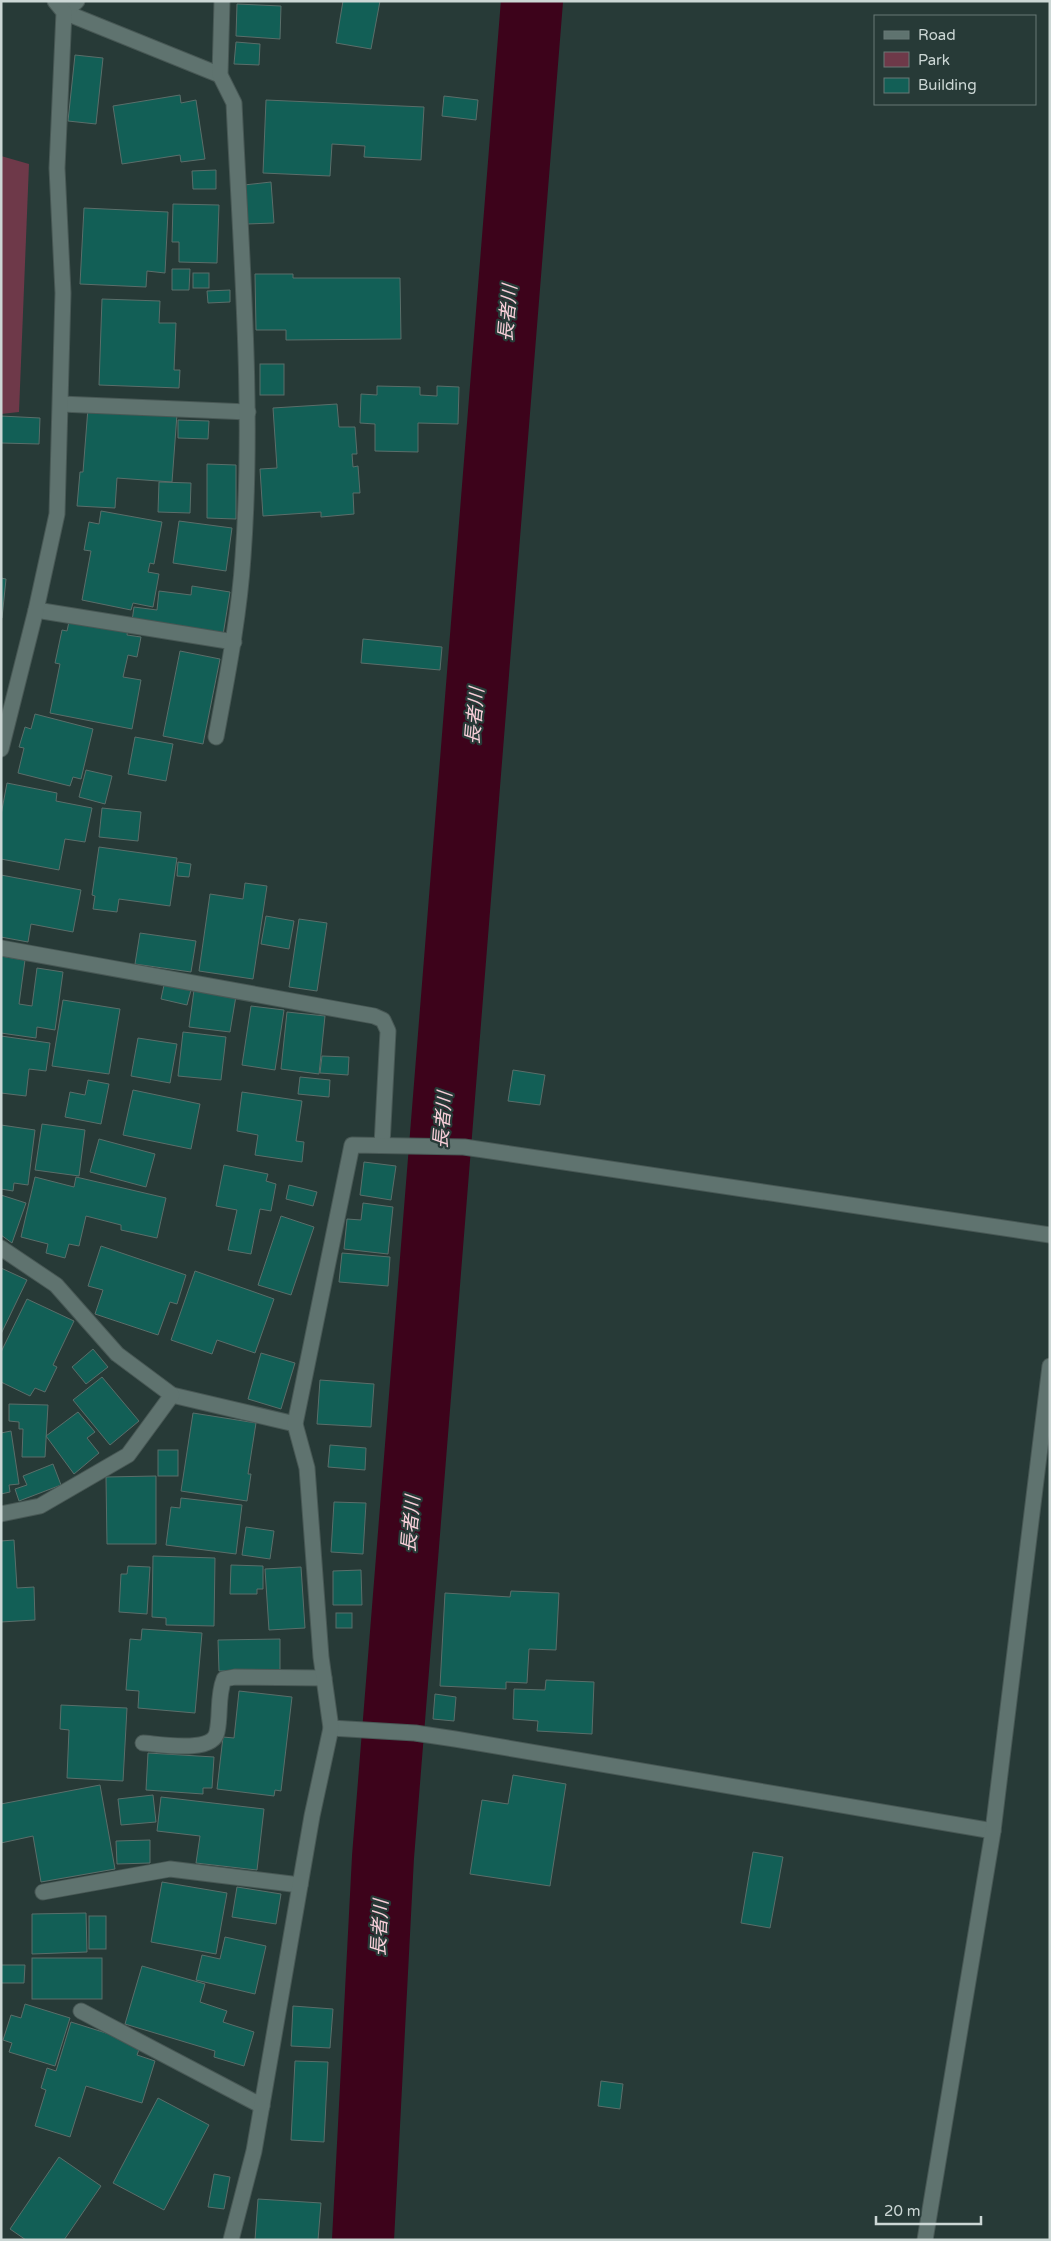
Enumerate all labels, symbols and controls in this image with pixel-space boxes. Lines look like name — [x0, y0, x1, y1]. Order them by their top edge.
legend — [874, 15, 1036, 105]
text: Road — [918, 26, 956, 44]
text: Park — [918, 51, 950, 69]
text: Building — [918, 76, 977, 94]
water label: 長者川 — [495, 282, 522, 342]
water label: 長者川 — [462, 685, 489, 745]
water label: 長者川 — [430, 1089, 457, 1149]
water label: 長者川 — [398, 1493, 425, 1553]
water label: 長者川 — [368, 1897, 393, 1957]
scale bar — [876, 2194, 981, 2226]
text: 20 m — [884, 2202, 921, 2220]

